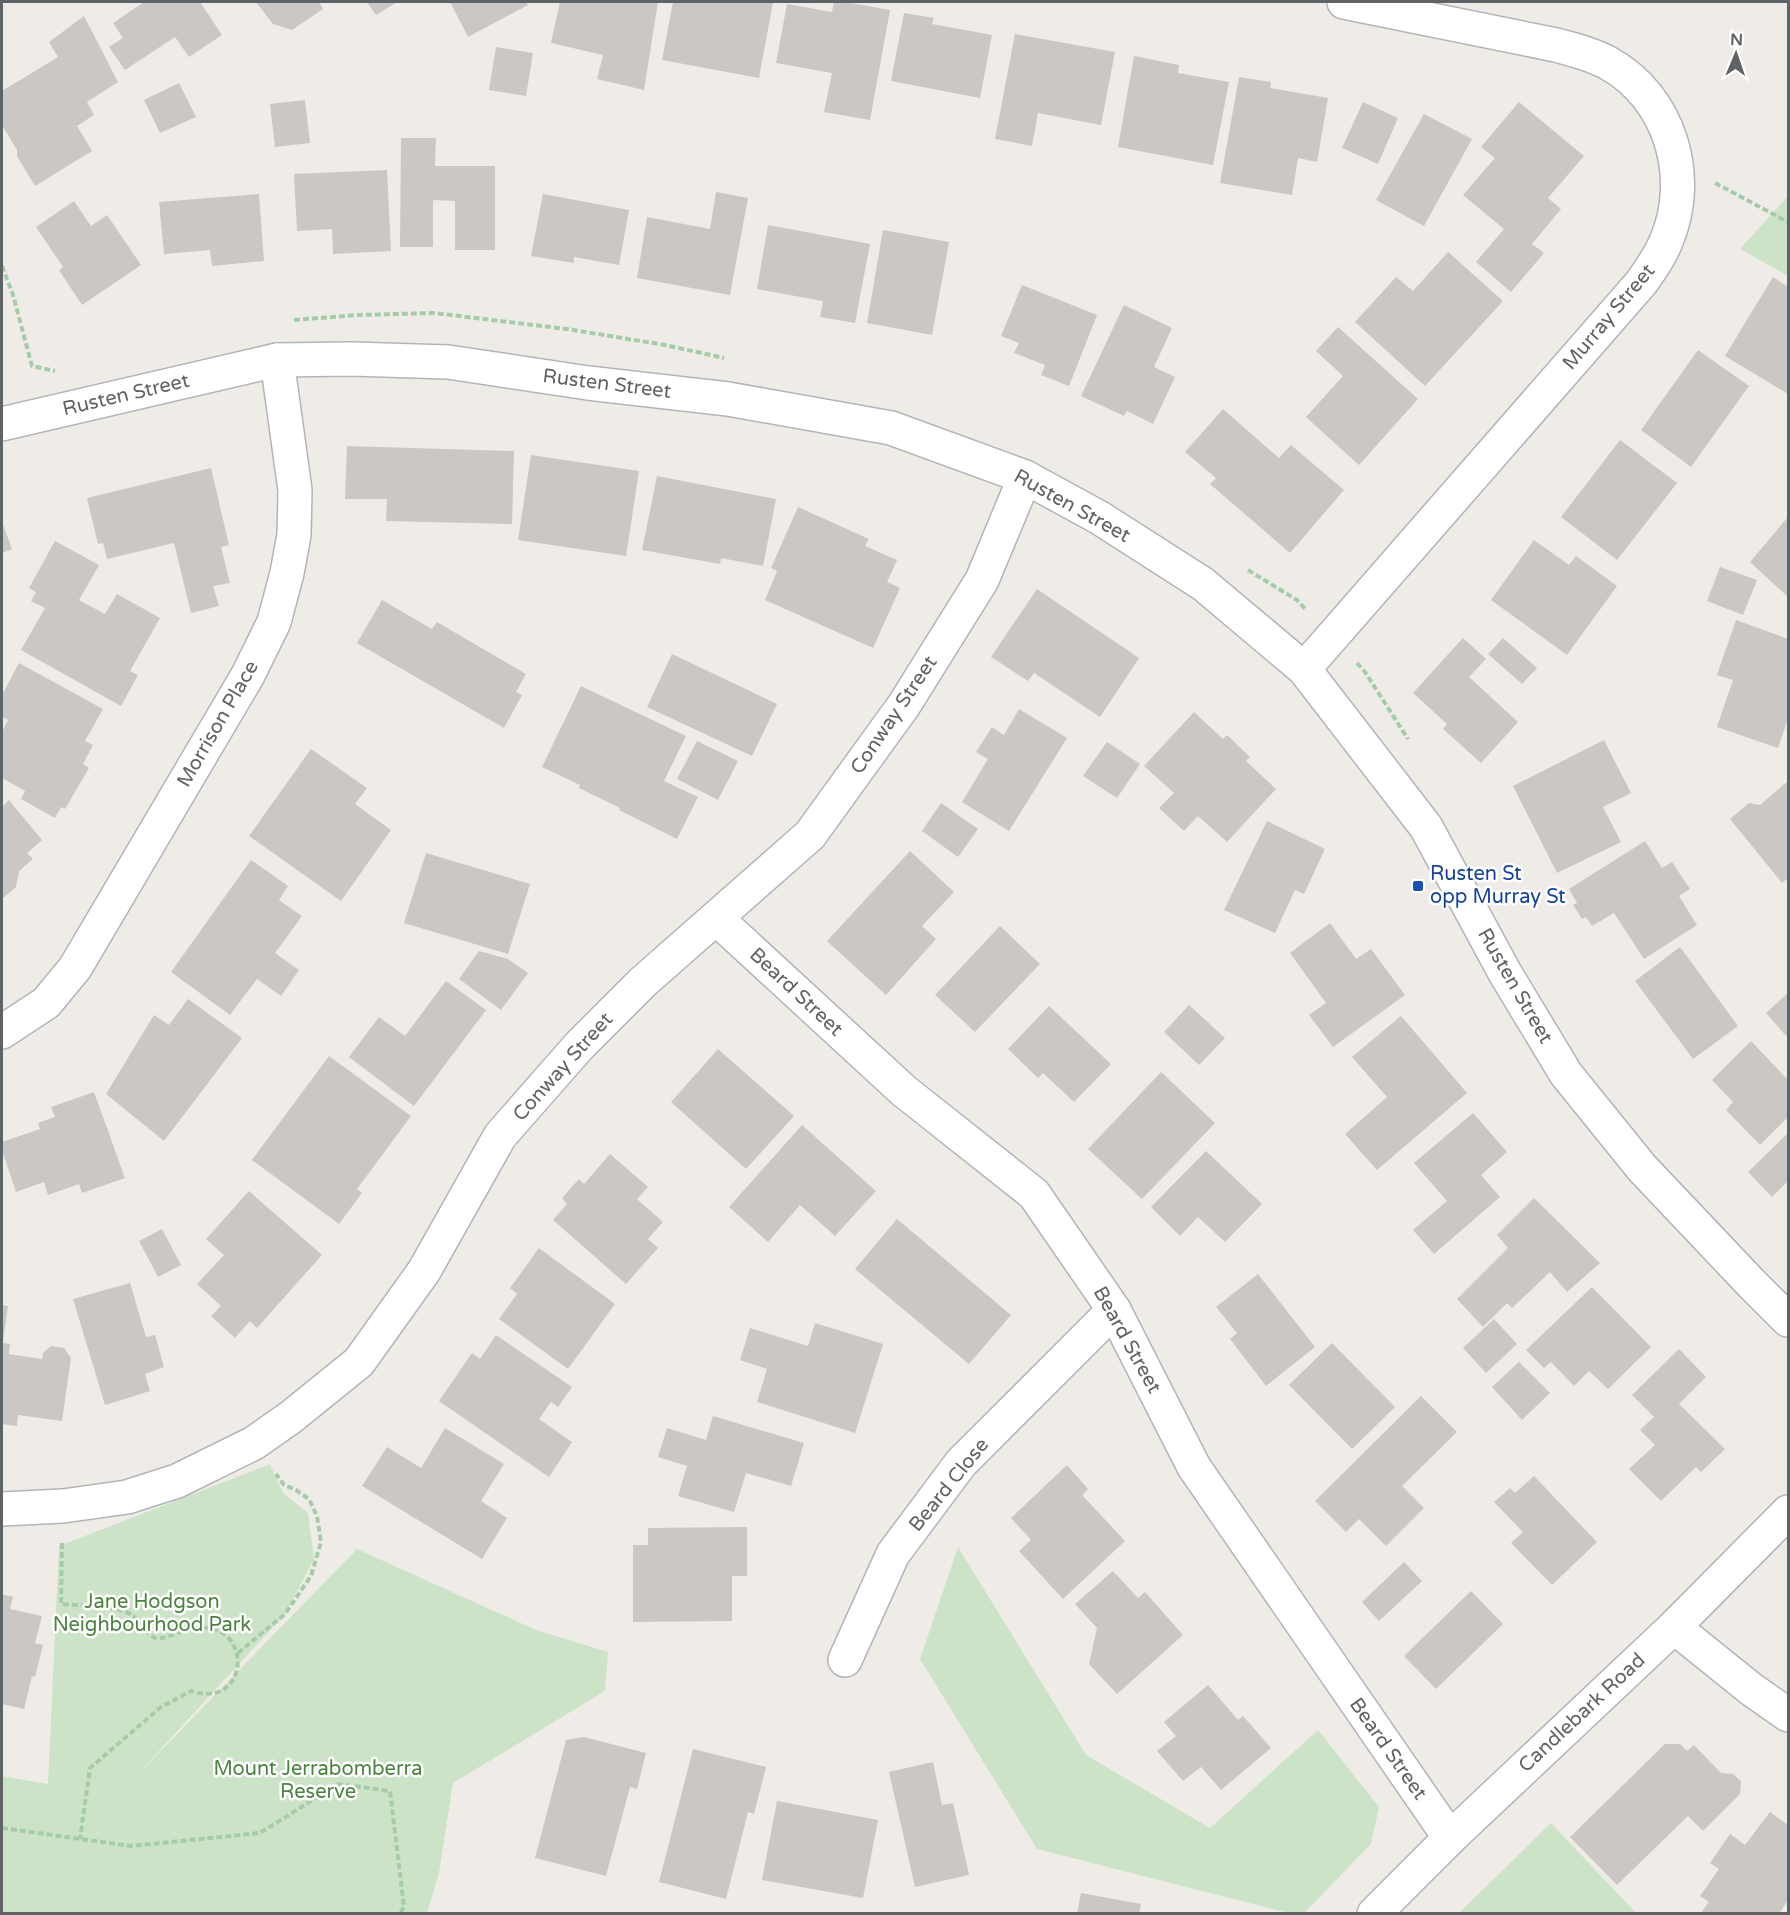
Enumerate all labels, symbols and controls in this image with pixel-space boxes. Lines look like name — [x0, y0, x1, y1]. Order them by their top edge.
north arrow — [1706, 24, 1766, 84]
text: N — [1730, 30, 1743, 50]
street label: Murray Street — [1558, 259, 1660, 375]
street label: Rusten Street — [541, 364, 673, 404]
street label: Rusten Street — [60, 369, 192, 421]
street label: Rusten Street — [1010, 464, 1135, 548]
street label: Conway Street — [846, 651, 943, 779]
street label: Morrison Place — [172, 656, 264, 792]
place label: Rusten St opp Murray St — [1430, 862, 1566, 909]
marker: Rusten St opp Murray St — [1411, 879, 1425, 893]
street label: Rusten Street — [1472, 924, 1558, 1048]
street label: Beard Street — [744, 943, 848, 1041]
street label: Conway Street — [508, 1008, 618, 1126]
street label: Beard Street — [1088, 1282, 1166, 1398]
street label: Beard Close — [904, 1433, 994, 1537]
park label: Jane Hodgson Neighbourhood Park — [53, 1590, 251, 1637]
street label: Candlebark Road — [1514, 1648, 1650, 1778]
street label: Beard Street — [1344, 1694, 1432, 1805]
park label: Mount Jerrabomberra Reserve — [214, 1757, 423, 1804]

